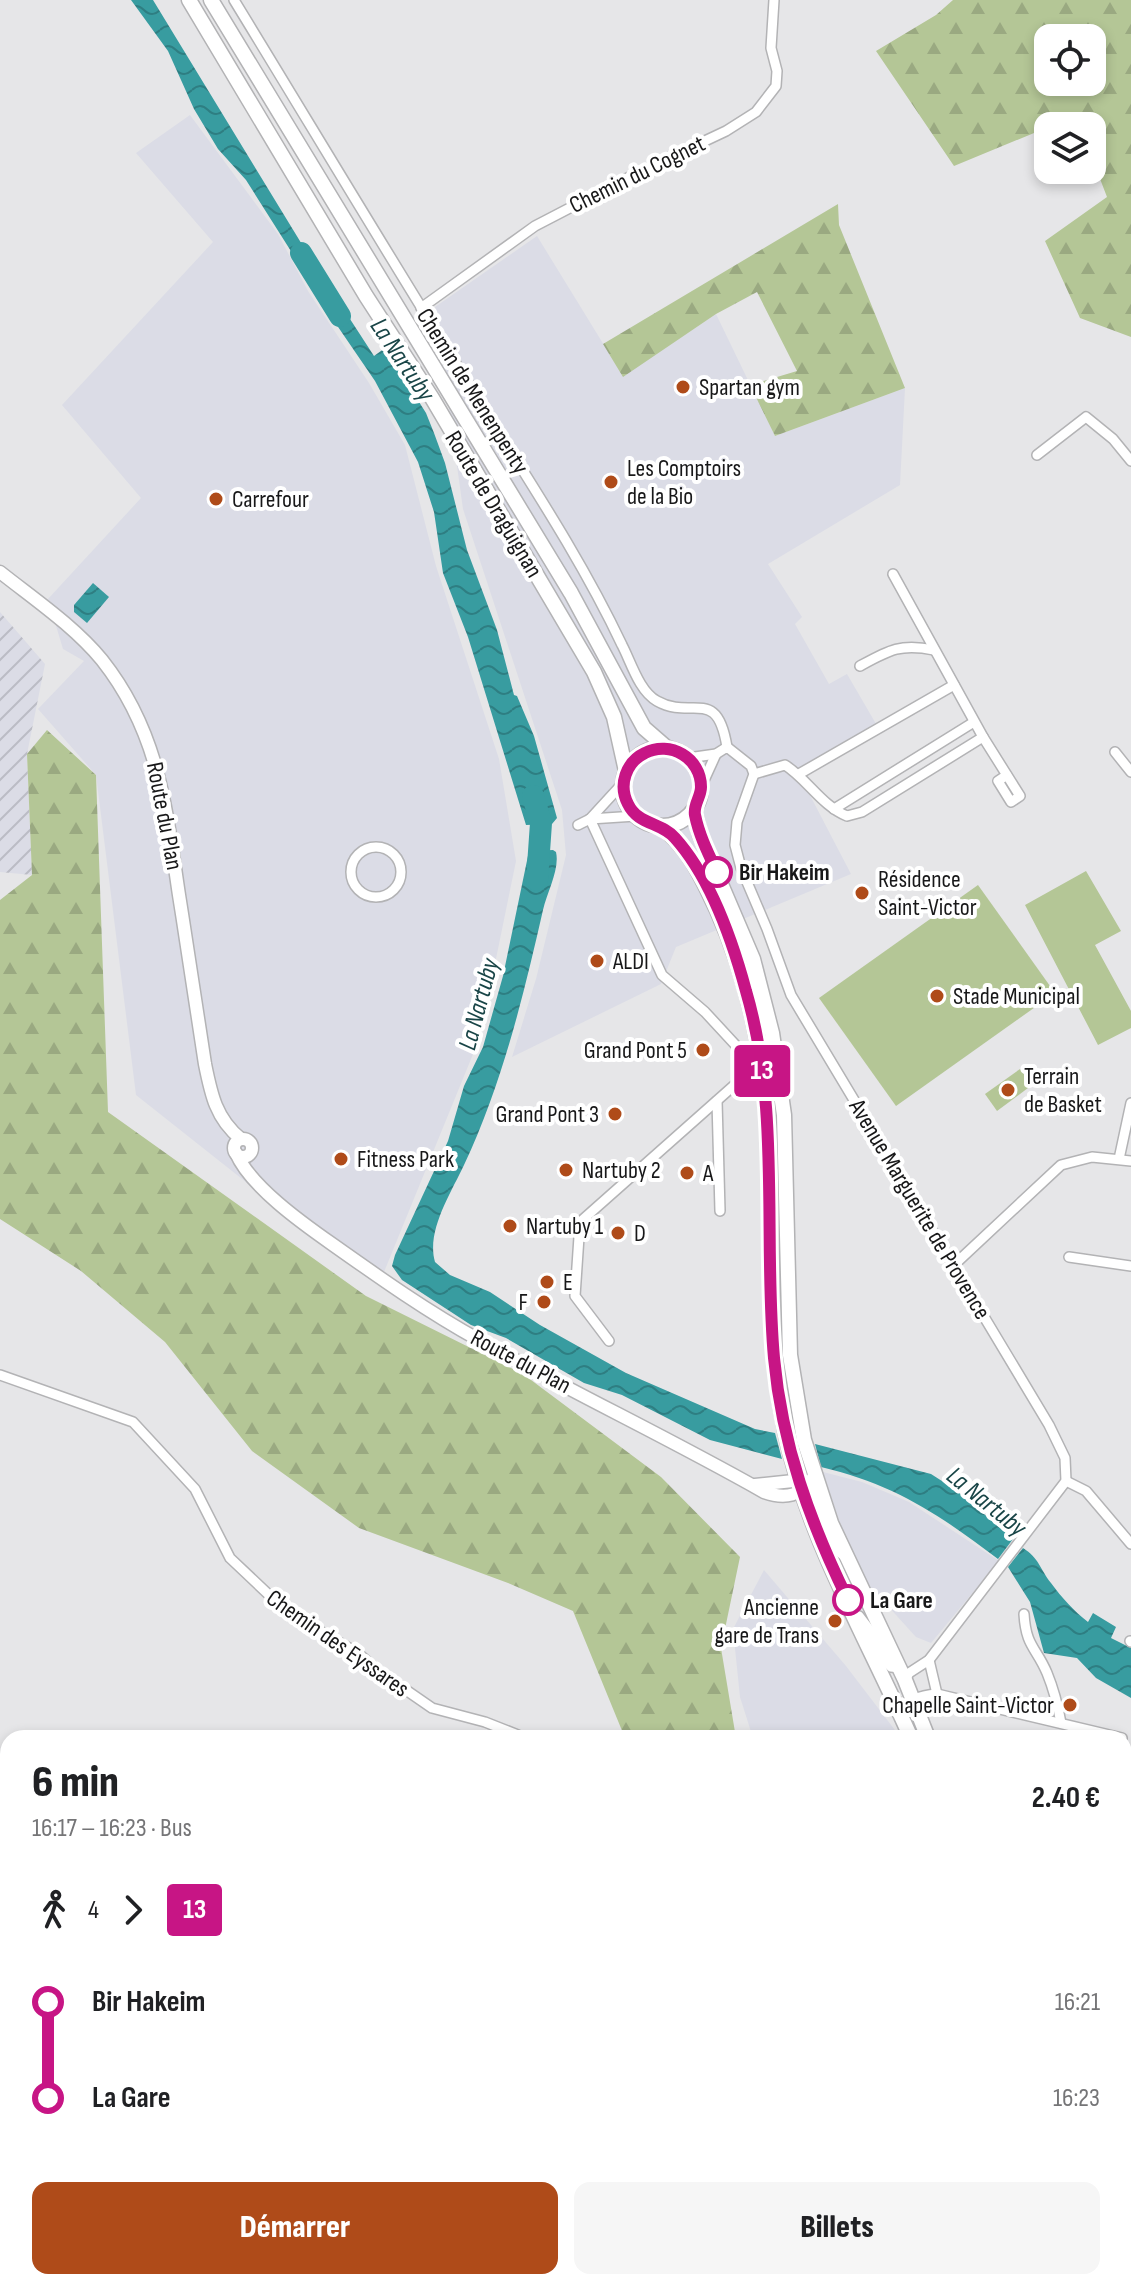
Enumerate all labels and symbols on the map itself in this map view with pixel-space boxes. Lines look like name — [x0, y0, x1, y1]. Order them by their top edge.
street label: Chemin du Cognet — [565, 129, 710, 220]
street label: Chemin de Menenpenty — [410, 303, 535, 479]
water label: La Nartuby — [363, 312, 441, 408]
place label: Spartan gym — [699, 373, 800, 402]
marker: Spartan gym — [674, 378, 692, 396]
street label: Route de Draguignan — [438, 426, 549, 583]
place label: Les Comptoirs de la Bio — [627, 454, 741, 511]
marker: Les Comptoirs de la Bio — [602, 473, 620, 491]
place label: Carrefour — [232, 485, 309, 514]
marker: Carrefour — [207, 490, 225, 508]
street label: Route du Plan — [140, 760, 189, 873]
marker: Bir Hakeim — [702, 857, 732, 887]
place label: Bir Hakeim — [739, 858, 830, 887]
place label: Résidence Saint-Victor — [878, 865, 977, 922]
marker: Résidence Saint-Victor — [853, 884, 871, 902]
place label: ALDI — [612, 947, 649, 976]
marker: ALDI — [588, 952, 606, 970]
water label: La Nartuby — [452, 954, 507, 1054]
place label: Stade Municipal — [953, 982, 1080, 1011]
marker: Stade Municipal — [928, 987, 946, 1005]
place label: Grand Pont 5 — [584, 1036, 687, 1065]
marker: Grand Pont 5 — [694, 1041, 712, 1059]
line badge: 13 — [726, 1045, 798, 1097]
place label: Terrain de Basket — [1024, 1062, 1102, 1119]
marker: Terrain de Basket — [999, 1081, 1017, 1099]
street label: Avenue Marguerite de Provence — [842, 1093, 997, 1325]
place label: Grand Pont 3 — [495, 1100, 599, 1129]
marker: Grand Pont 3 — [606, 1105, 624, 1123]
place label: Fitness Park — [357, 1145, 454, 1174]
marker: Fitness Park — [332, 1150, 350, 1168]
place label: Nartuby 2 — [582, 1156, 661, 1185]
place label: A — [702, 1159, 714, 1188]
marker: Nartuby 2 — [557, 1161, 575, 1179]
marker: A — [678, 1164, 696, 1182]
place label: Nartuby 1 — [526, 1212, 604, 1241]
marker: Nartuby 1 — [501, 1217, 519, 1235]
place label: D — [634, 1219, 646, 1248]
marker: D — [609, 1224, 627, 1242]
place label: E — [563, 1268, 573, 1297]
marker: E — [538, 1273, 556, 1291]
place label: F — [519, 1288, 528, 1317]
marker: F — [535, 1293, 553, 1311]
street label: Route du Plan — [466, 1323, 576, 1400]
water label: La Nartuby — [940, 1461, 1033, 1544]
street label: Chemin des Eyssares — [261, 1583, 415, 1703]
marker: La Gare — [833, 1585, 863, 1615]
place label: La Gare — [870, 1586, 933, 1615]
place label: Ancienne gare de Trans — [714, 1593, 819, 1650]
marker: Ancienne gare de Trans — [826, 1612, 844, 1630]
place label: Chapelle Saint-Victor — [882, 1691, 1054, 1720]
marker: Chapelle Saint-Victor — [1061, 1696, 1079, 1714]

